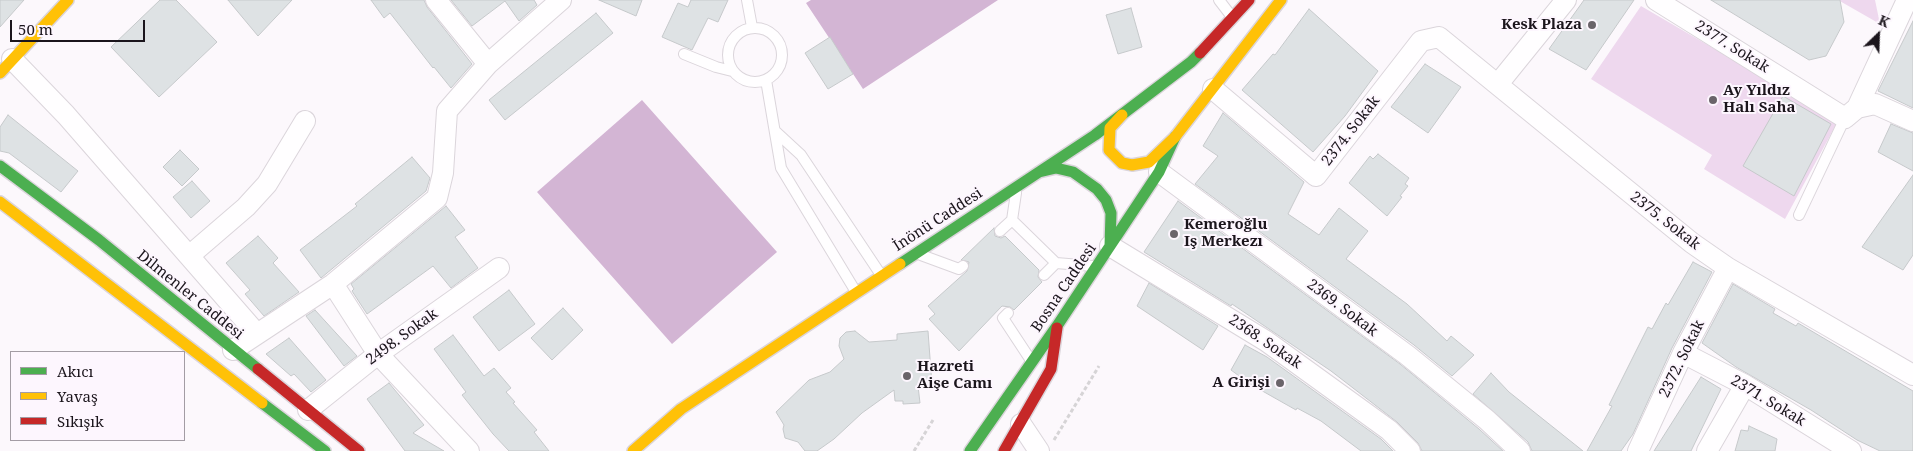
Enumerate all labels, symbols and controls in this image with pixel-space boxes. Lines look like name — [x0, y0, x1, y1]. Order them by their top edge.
scale bar — [12, 10, 148, 42]
north arrow — [1853, 10, 1903, 60]
text: K — [1876, 10, 1893, 32]
place label: Kesk Plaza — [1501, 16, 1582, 34]
street label: 2377. Sokak — [1692, 17, 1772, 77]
text: 50 m — [18, 19, 53, 39]
marker: Kesk Plaza — [1586, 19, 1598, 31]
place label: Ay Yıldız Halı Saha — [1723, 82, 1795, 117]
street label: 2374. Sokak — [1318, 92, 1384, 170]
marker: Ay Yıldız Halı Saha — [1707, 94, 1719, 106]
street label: İnönü Caddesi — [890, 185, 986, 255]
street label: 2375. Sokak — [1626, 188, 1704, 254]
place label: Kemeroğlu Iş Merkezı — [1184, 216, 1267, 251]
marker: Kemeroğlu Iş Merkezı — [1168, 228, 1180, 240]
street label: Bosna Caddesi — [1028, 240, 1100, 336]
street label: Dilmenler Caddesi — [133, 247, 247, 343]
street label: 2369. Sokak — [1303, 276, 1381, 340]
street label: 2498. Sokak — [363, 305, 441, 369]
street label: 2368. Sokak — [1225, 311, 1305, 373]
street label: 2372. Sokak — [1655, 317, 1709, 401]
legend — [10, 351, 185, 441]
place label: Hazreti Aişe Camı — [917, 358, 992, 393]
text: Akıcı — [57, 361, 93, 381]
marker: Hazreti Aişe Camı — [901, 370, 913, 382]
street label: 2371. Sokak — [1727, 372, 1809, 430]
place label: A Girişi — [1212, 374, 1270, 392]
marker: A Girişi — [1274, 377, 1286, 389]
text: Yavaş — [57, 386, 98, 406]
text: Sıkışık — [57, 411, 104, 431]

